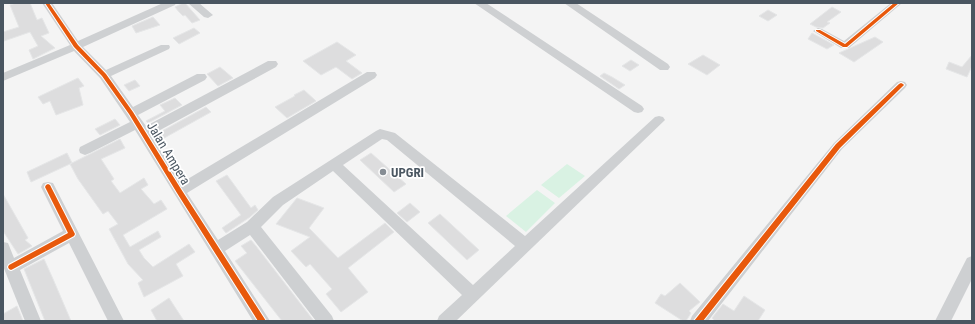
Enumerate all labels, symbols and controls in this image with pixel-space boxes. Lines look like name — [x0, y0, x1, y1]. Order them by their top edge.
street label: Jalan Ampera — [144, 119, 193, 187]
place label: UPGRI — [391, 165, 424, 180]
marker: UPGRI — [378, 167, 388, 177]

